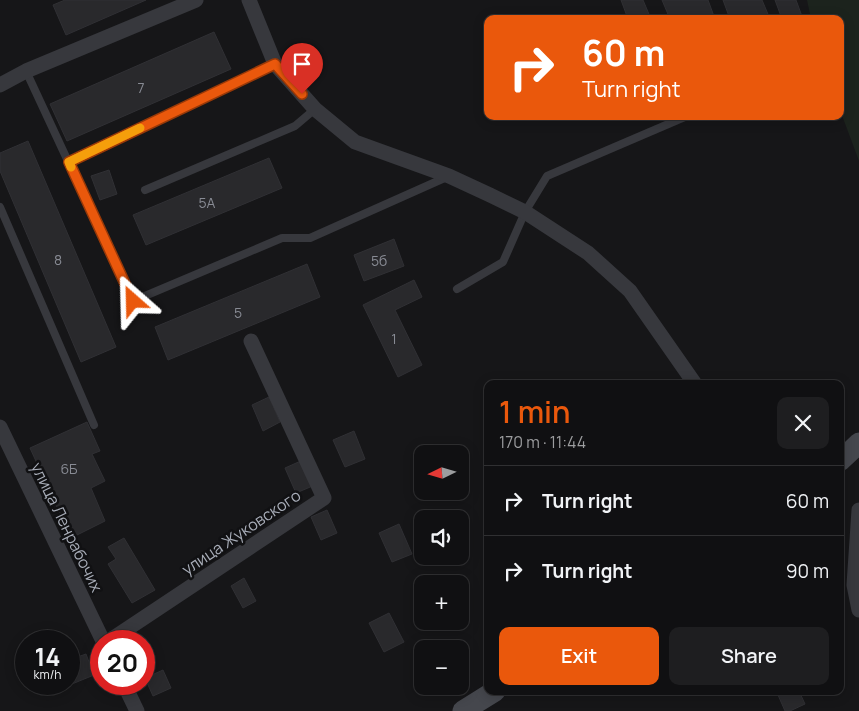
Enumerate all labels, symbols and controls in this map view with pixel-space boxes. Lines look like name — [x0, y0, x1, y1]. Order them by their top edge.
text: 60 m — [582, 29, 665, 77]
icon: right — [499, 35, 564, 100]
pin — [281, 43, 323, 94]
icon: arrive — [288, 50, 316, 78]
text: Turn right — [582, 74, 680, 104]
house number: 7 — [137, 78, 145, 97]
house number: 5А — [199, 193, 216, 212]
house number: 8 — [54, 250, 62, 269]
house number: 5б — [371, 251, 387, 270]
position arrow — [106, 274, 158, 326]
house number: 5 — [234, 303, 242, 322]
house number: 1 — [391, 329, 397, 348]
text: 1 min — [499, 391, 571, 432]
button: close — [777, 397, 829, 449]
text: 170 m · 11:44 — [499, 431, 586, 453]
north arrow — [414, 445, 469, 500]
map controls — [414, 445, 469, 695]
street label: улица Ленрабочих — [26, 458, 108, 596]
house number: 6Б — [60, 459, 78, 478]
street label: улица Жуковского — [177, 484, 305, 580]
icon: right — [499, 487, 527, 515]
text: Turn right — [542, 488, 632, 514]
text: 60 m — [786, 488, 829, 514]
button: sound — [414, 510, 469, 565]
icon: right — [499, 557, 527, 585]
text: Turn right — [542, 558, 632, 584]
text: 90 m — [786, 558, 829, 584]
button: + — [414, 575, 469, 630]
button: Exit — [499, 627, 659, 685]
button: Share — [669, 627, 829, 685]
speed limit sign: 20 — [90, 630, 155, 695]
text: 14 — [34, 639, 61, 674]
button: − — [414, 640, 469, 695]
text: km/h — [34, 666, 61, 683]

